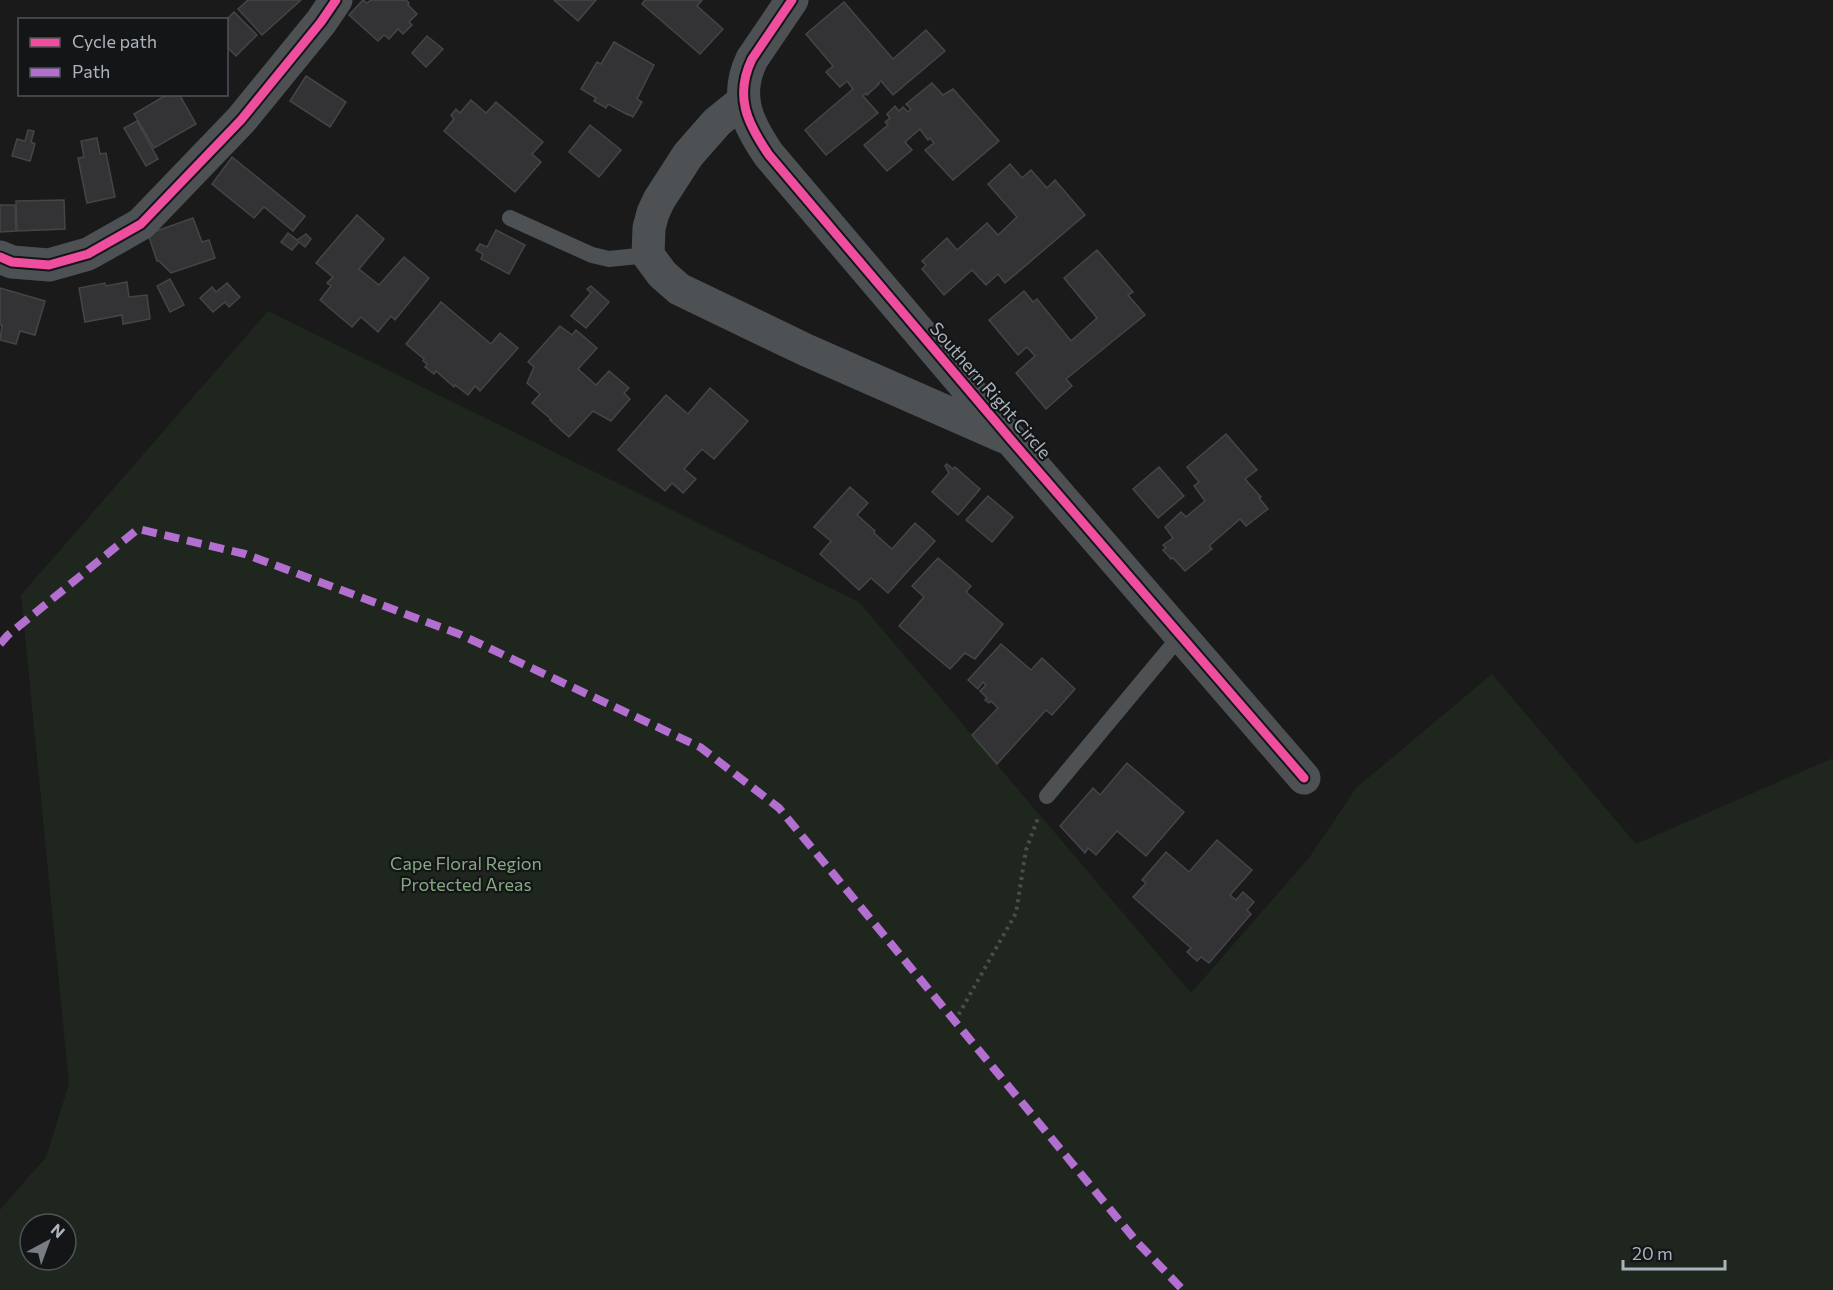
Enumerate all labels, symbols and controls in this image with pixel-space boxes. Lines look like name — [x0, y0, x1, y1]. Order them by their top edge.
legend — [18, 18, 228, 96]
text: Cycle path — [72, 30, 157, 52]
text: Path — [72, 60, 110, 82]
street label: Southern Right Circle — [926, 317, 1056, 463]
park label: Cape Floral Region Protected Areas — [390, 852, 542, 895]
north arrow — [18, 1212, 78, 1272]
text: N — [47, 1219, 69, 1241]
scale bar — [1623, 1233, 1725, 1271]
text: 20 m — [1632, 1242, 1673, 1264]

